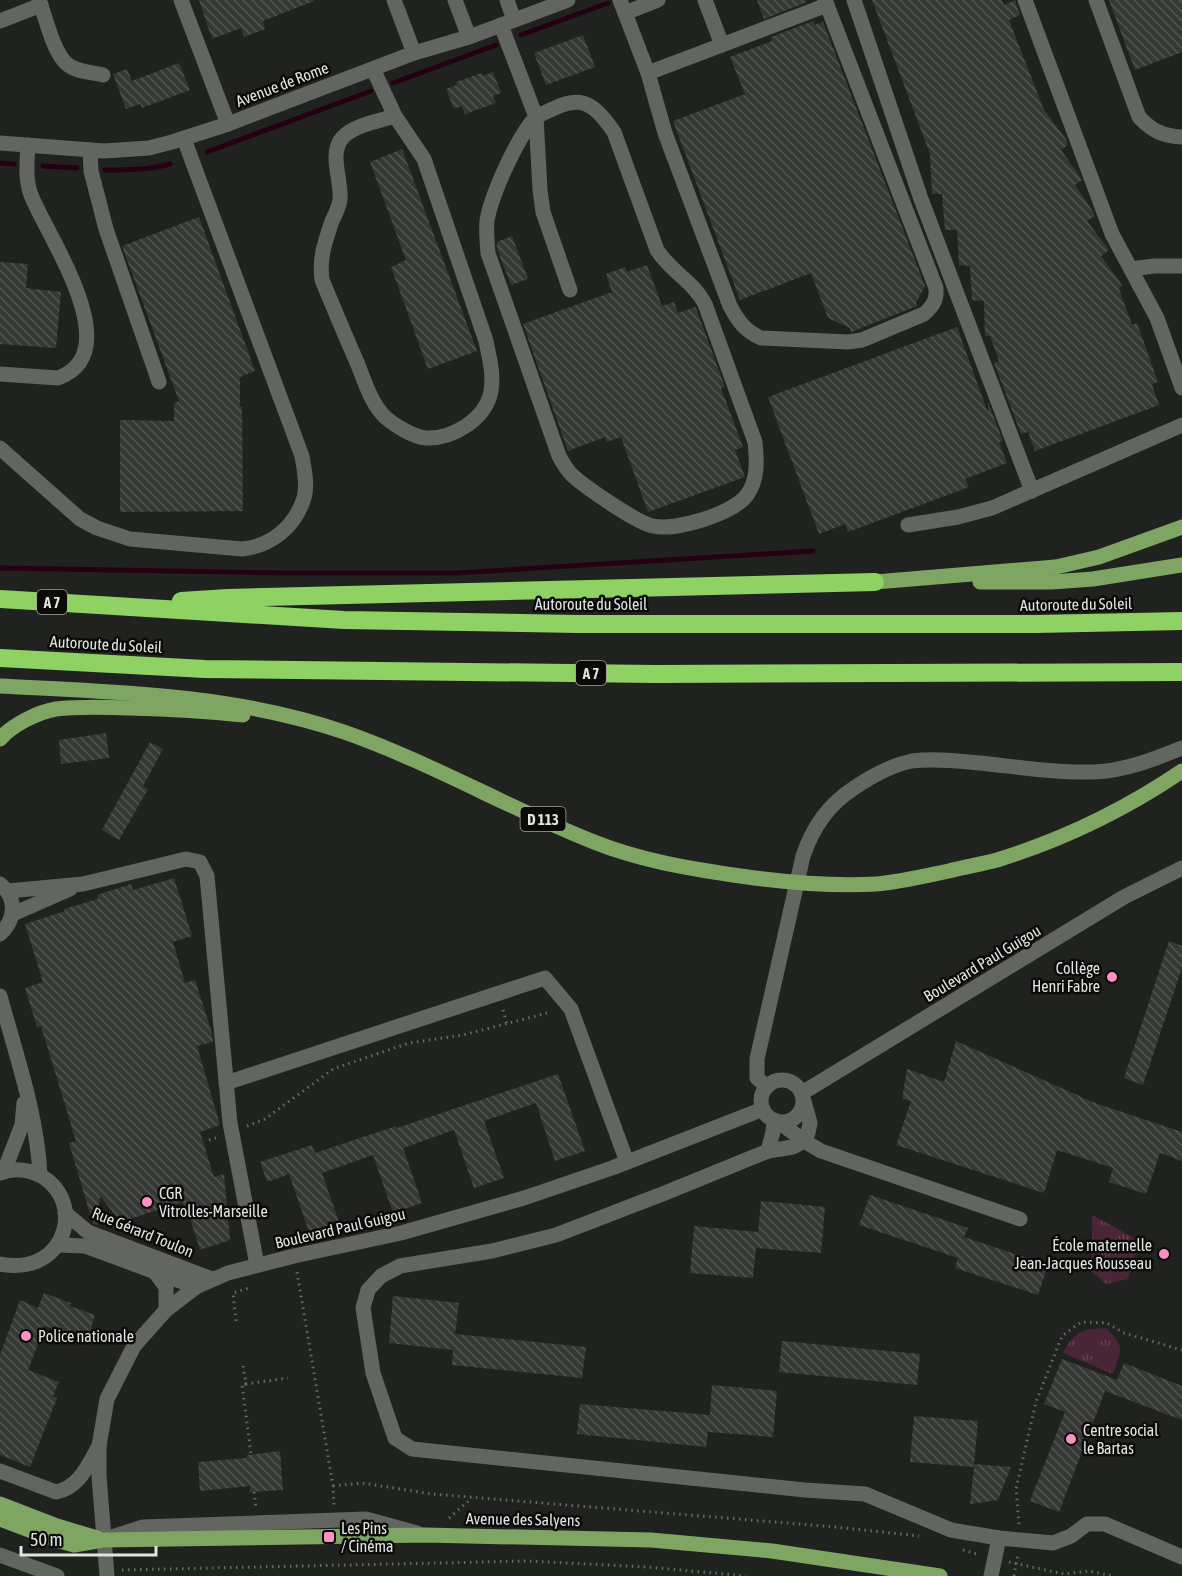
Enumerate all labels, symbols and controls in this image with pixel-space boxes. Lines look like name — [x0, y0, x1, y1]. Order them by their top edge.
street label: Avenue de Rome — [233, 58, 331, 110]
road number: A 7 — [37, 590, 67, 614]
street label: Autoroute du Soleil — [1020, 594, 1133, 614]
street label: Autoroute du Soleil — [535, 595, 648, 613]
street label: Autoroute du Soleil — [49, 632, 163, 656]
road number: A 7 — [576, 661, 606, 685]
road number: D 113 — [520, 807, 566, 831]
street label: Boulevard Paul Guigou — [920, 921, 1044, 1006]
place label: Collège Henri Fabre — [1032, 959, 1100, 995]
marker: Collège Henri Fabre — [1105, 970, 1119, 984]
place label: CGR Vitrolles-Marseille — [159, 1184, 268, 1220]
marker: CGR Vitrolles-Marseille — [140, 1195, 154, 1209]
street label: Rue Gérard Toulon — [90, 1203, 196, 1261]
street label: Boulevard Paul Guigou — [273, 1204, 407, 1253]
place label: École maternelle Jean-Jacques Rousseau — [1015, 1236, 1152, 1273]
marker: École maternelle Jean-Jacques Rousseau — [1157, 1247, 1171, 1261]
place label: Police nationale — [38, 1327, 134, 1345]
marker: Police nationale — [19, 1329, 33, 1343]
place label: Centre social le Bartas — [1083, 1421, 1159, 1457]
marker: Centre social le Bartas — [1064, 1432, 1078, 1446]
street label: Avenue des Salyens — [466, 1509, 581, 1530]
scale bar — [21, 1519, 156, 1557]
place label: Les Pins / Cinéma — [341, 1519, 393, 1555]
text: 50 m — [30, 1529, 62, 1550]
marker: Les Pins / Cinéma — [322, 1530, 336, 1544]

